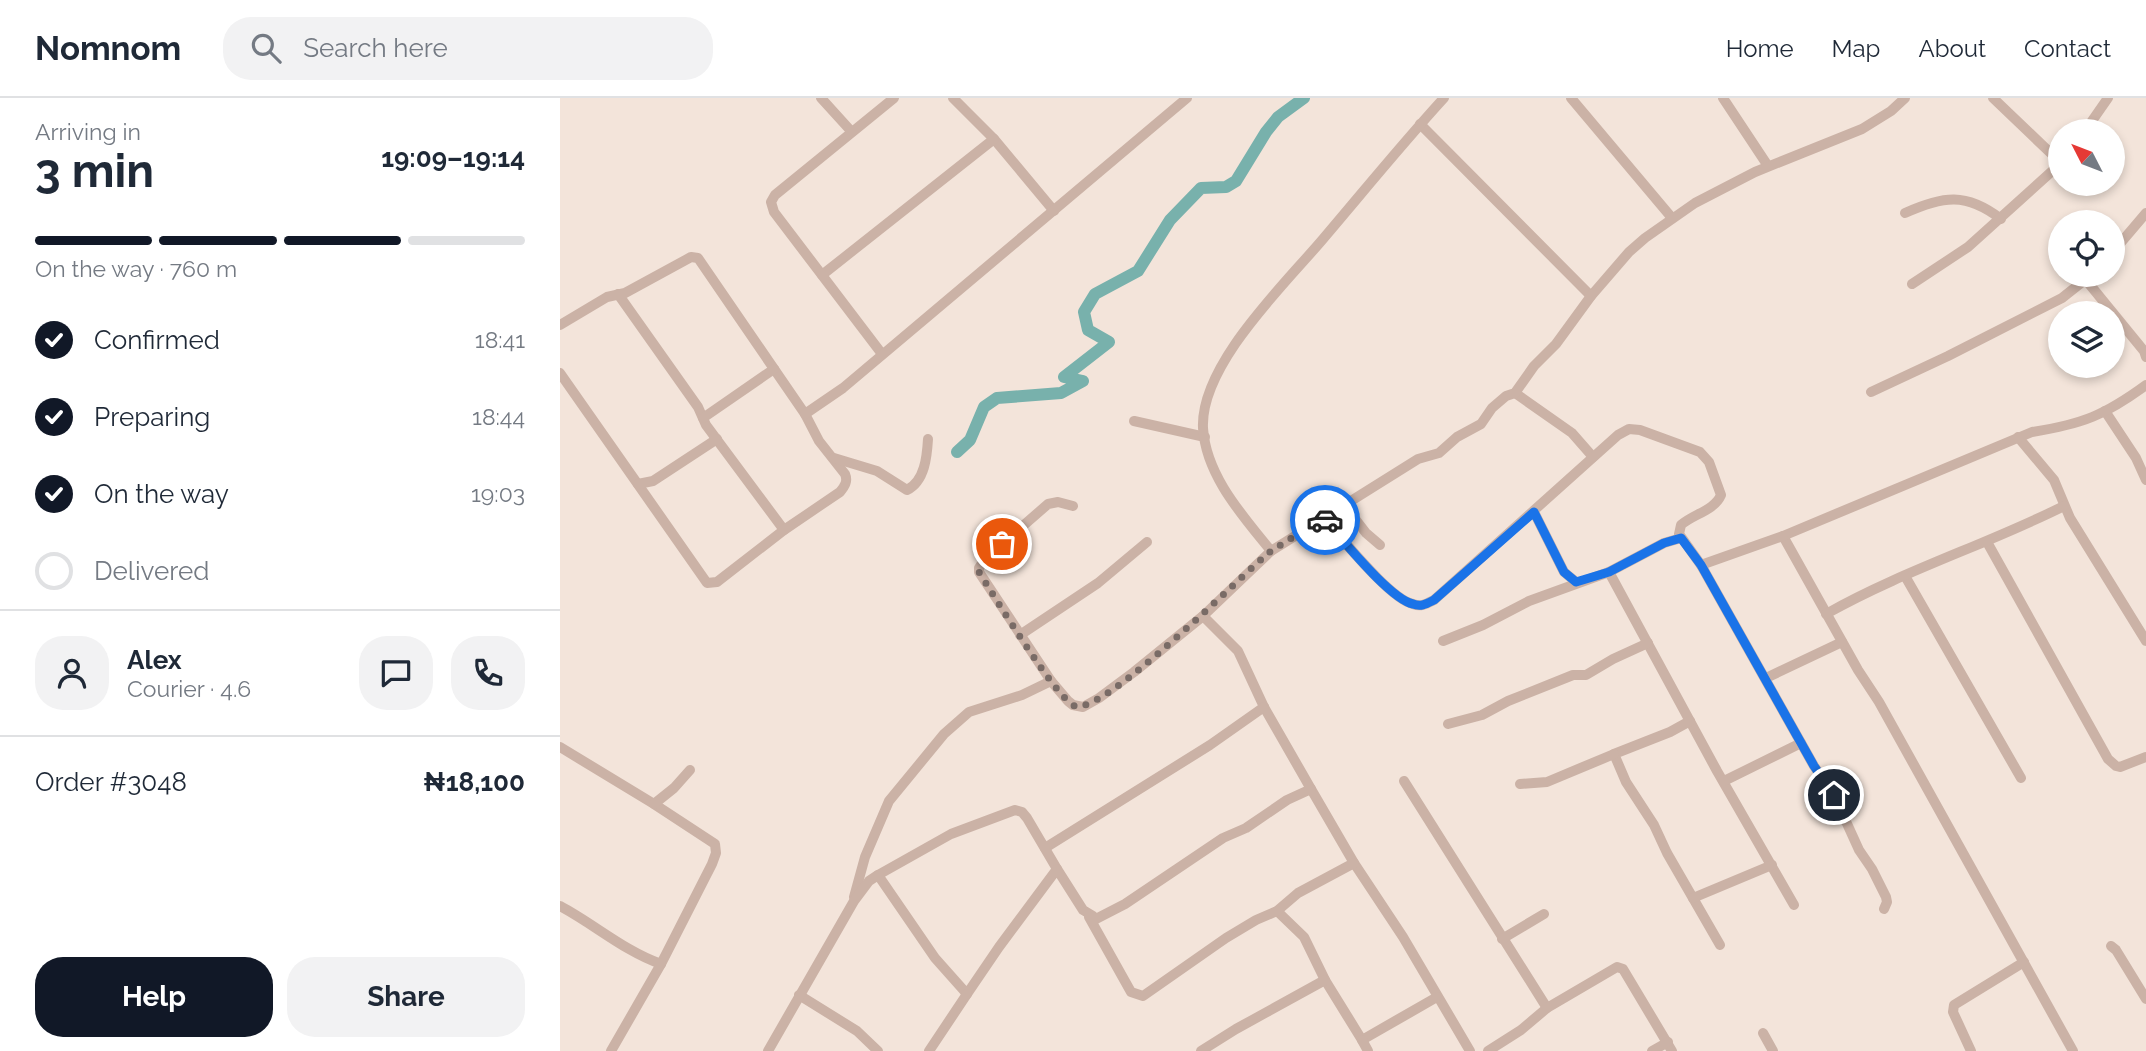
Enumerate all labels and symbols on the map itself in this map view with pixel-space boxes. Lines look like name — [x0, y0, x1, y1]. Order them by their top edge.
north arrow — [2048, 119, 2124, 196]
courier — [1290, 485, 1360, 555]
pin — [972, 514, 1032, 574]
pin — [1804, 765, 1864, 825]

